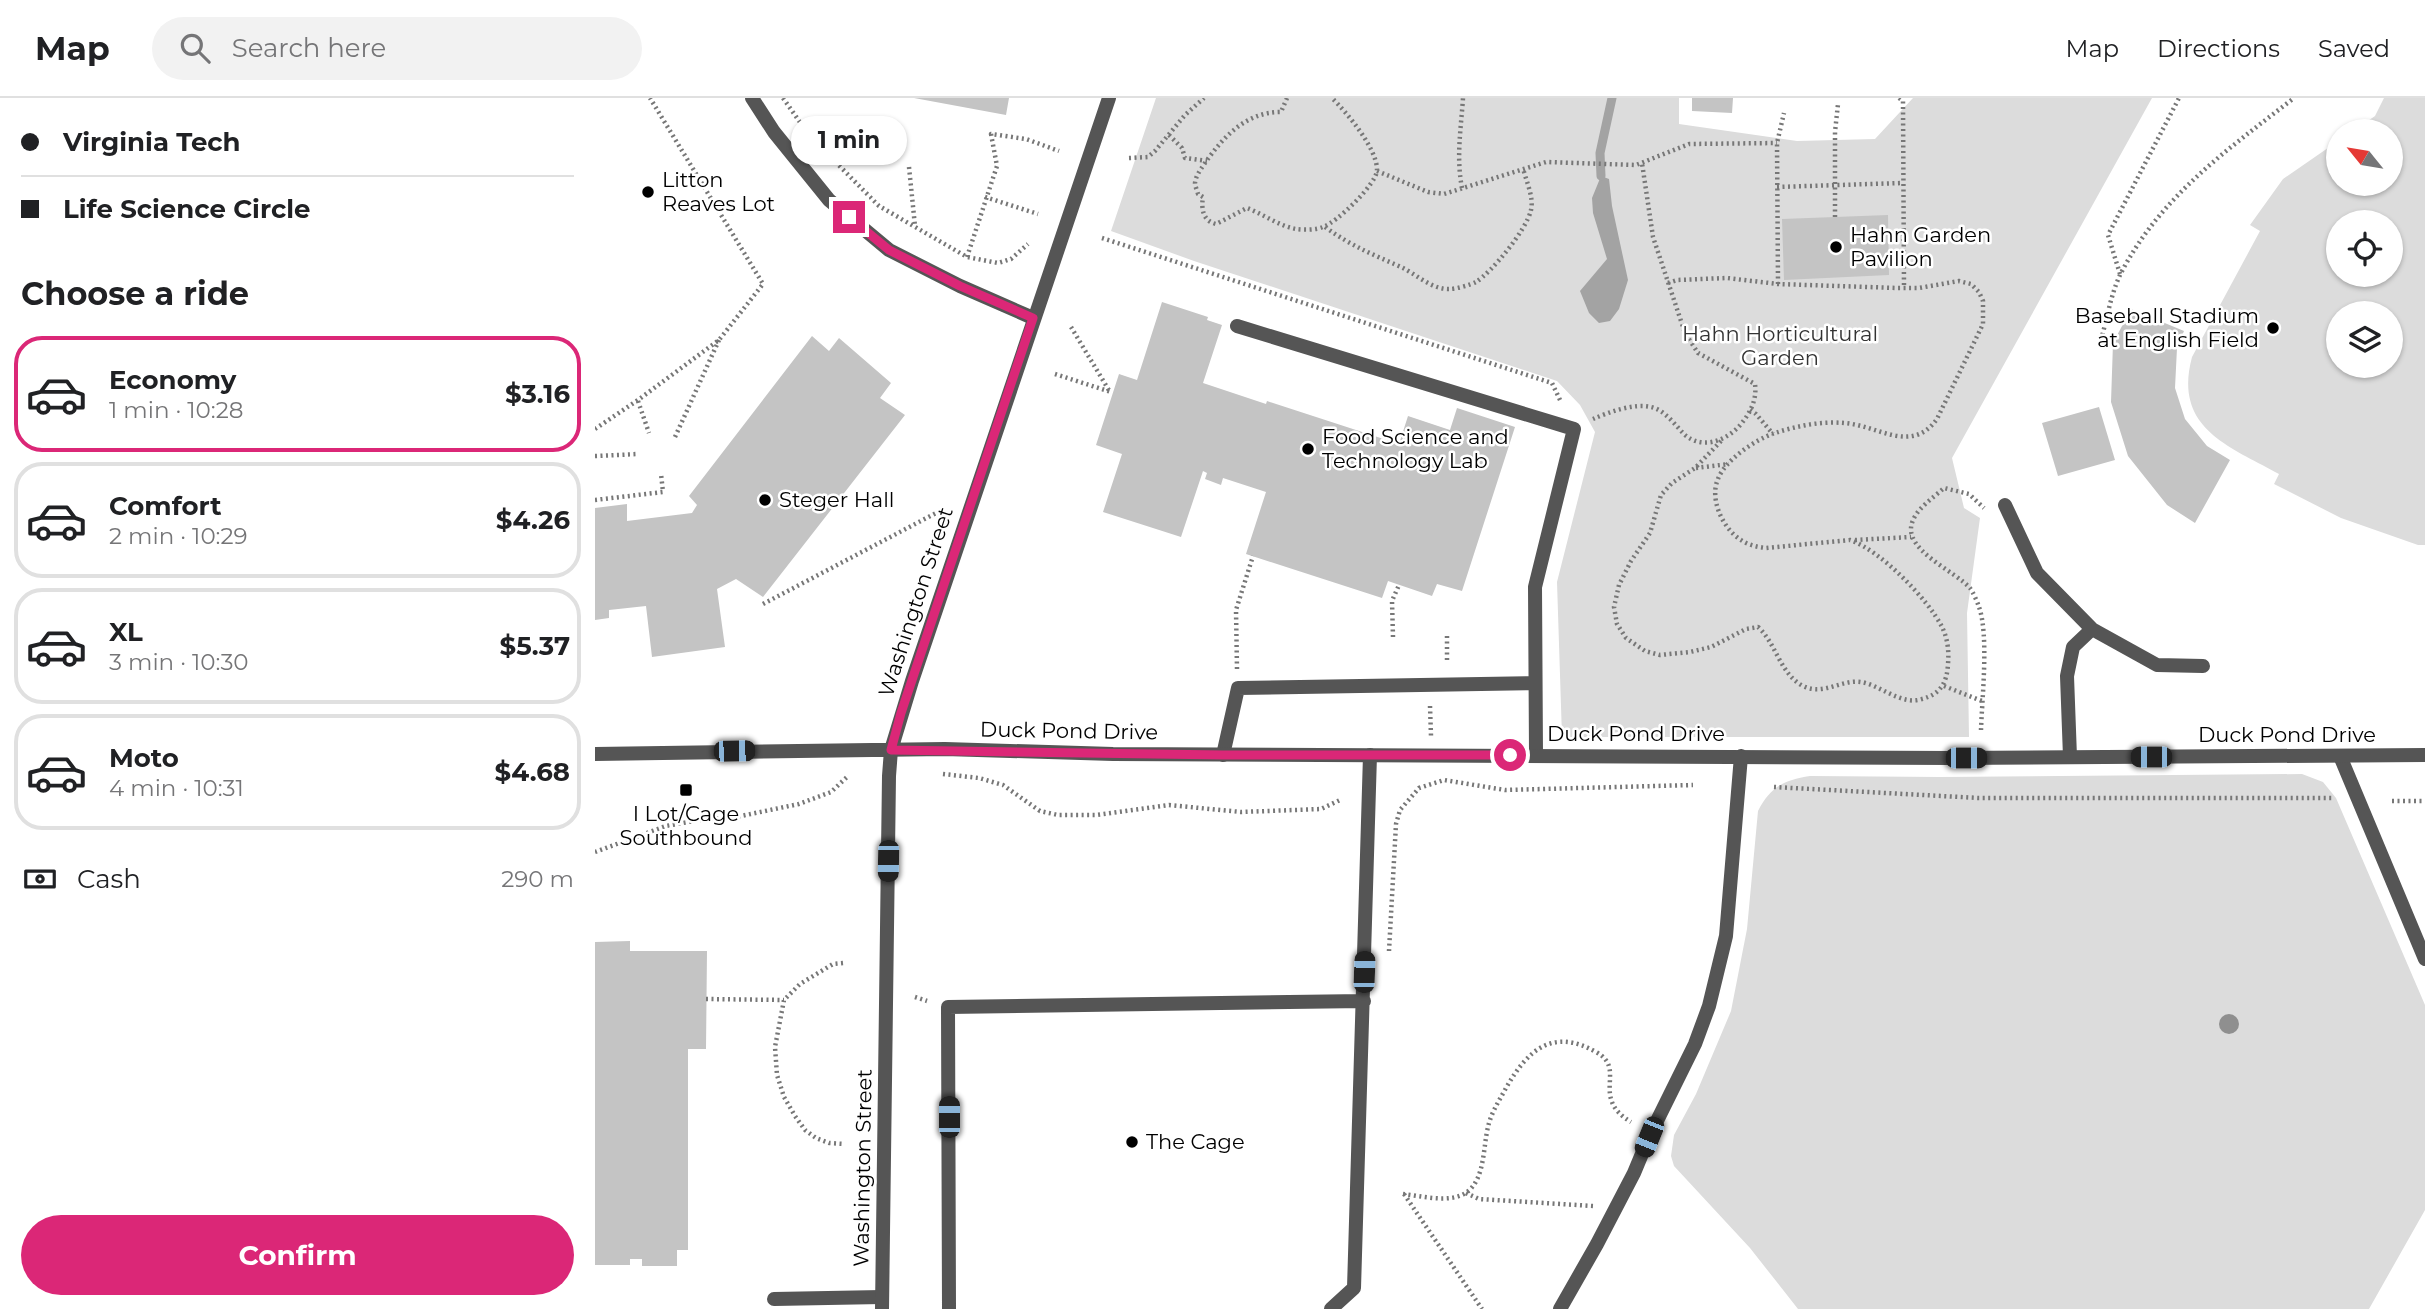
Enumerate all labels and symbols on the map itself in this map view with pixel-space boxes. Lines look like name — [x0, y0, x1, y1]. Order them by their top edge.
callout: 1 min — [791, 116, 907, 164]
north arrow — [2326, 119, 2403, 196]
place label: Litton Reaves Lot — [662, 167, 775, 216]
marker: Litton Reaves Lot — [640, 184, 656, 200]
route end — [833, 201, 865, 233]
place label: Hahn Garden Pavilion — [1850, 222, 1991, 271]
marker: Hahn Garden Pavilion — [1828, 239, 1844, 255]
place label: Baseball Stadium at English Field — [2075, 303, 2259, 352]
marker: Baseball Stadium at English Field — [2265, 320, 2281, 336]
park label: Hahn Horticultural Garden — [1682, 321, 1878, 370]
place label: Food Science and Technology Lab — [1322, 424, 1509, 473]
marker: Food Science and Technology Lab — [1300, 441, 1316, 457]
place label: Steger Hall — [779, 487, 894, 512]
marker: Steger Hall — [757, 492, 773, 508]
street label: Washington Street — [873, 504, 958, 700]
street label: Duck Pond Drive — [980, 716, 1158, 745]
street label: Duck Pond Drive — [1547, 721, 1725, 746]
street label: Duck Pond Drive — [2198, 722, 2376, 747]
route start — [1494, 739, 1526, 771]
car — [713, 740, 756, 762]
car — [2131, 747, 2173, 768]
car — [1946, 748, 1988, 769]
marker: I Lot/Cage Southbound — [678, 782, 694, 798]
place label: I Lot/Cage Southbound — [620, 801, 752, 850]
car — [878, 840, 899, 882]
car — [1353, 951, 1376, 993]
street label: Washington Street — [848, 1069, 877, 1267]
car — [939, 1096, 960, 1138]
car — [1632, 1114, 1667, 1160]
place label: The Cage — [1146, 1129, 1245, 1154]
marker: The Cage — [1124, 1134, 1140, 1150]

